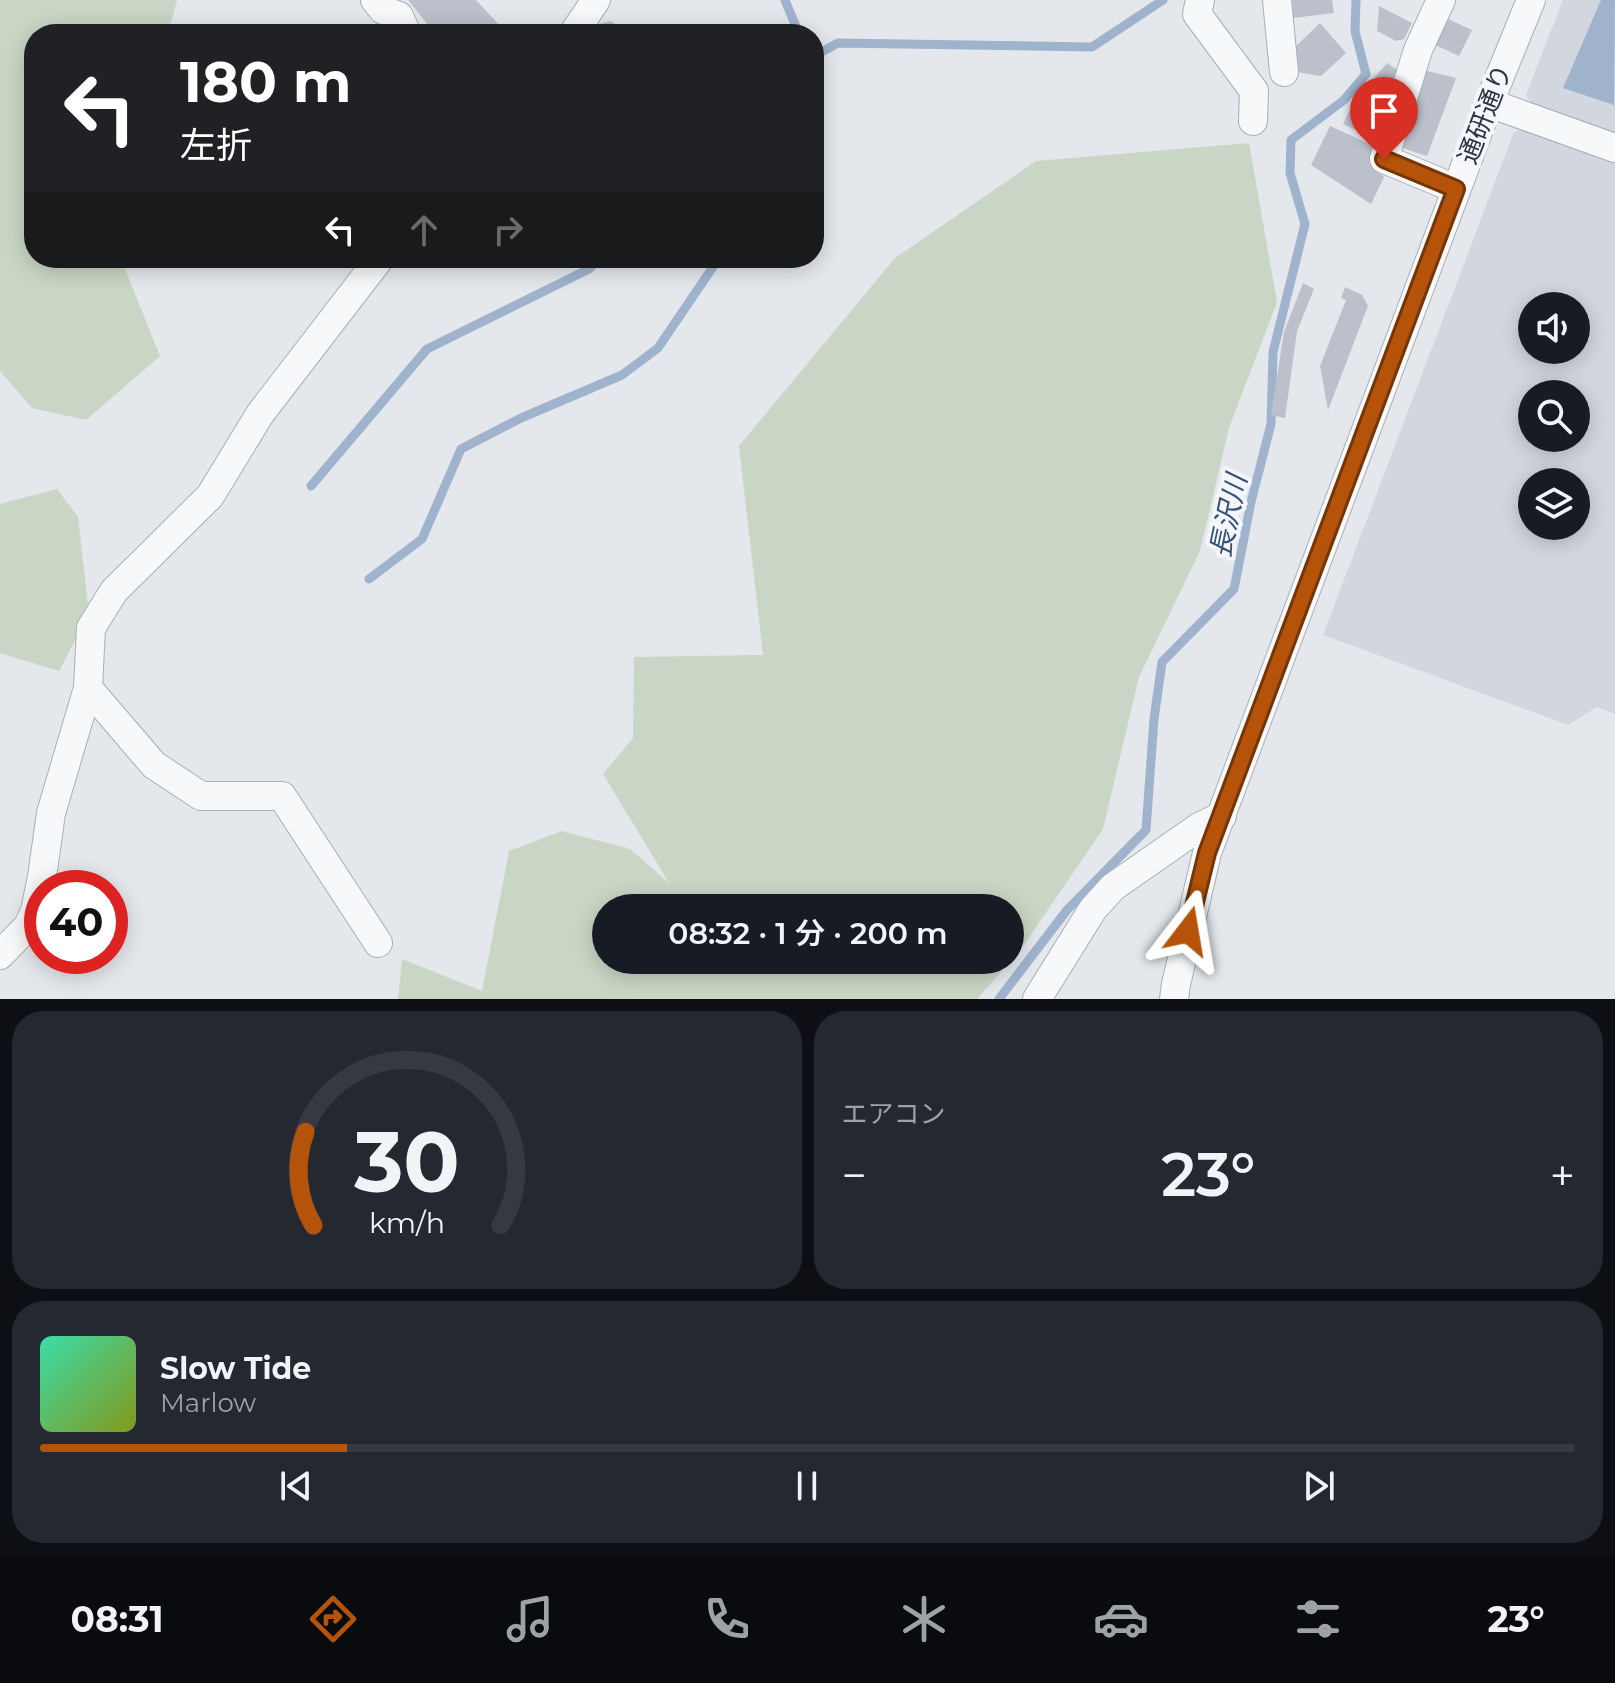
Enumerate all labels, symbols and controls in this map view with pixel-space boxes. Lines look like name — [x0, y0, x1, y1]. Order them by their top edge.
text: 180 m — [180, 48, 352, 116]
icon: left — [48, 56, 152, 160]
street label: 通研通り — [1451, 60, 1519, 168]
pin — [1350, 77, 1418, 159]
icon: arrive — [1362, 89, 1406, 133]
text: 左折 — [180, 123, 252, 167]
icon: left — [318, 208, 362, 252]
icon: ahead — [402, 208, 446, 252]
icon: right — [486, 208, 530, 252]
map controls — [1518, 292, 1590, 540]
button: sound — [1518, 292, 1590, 364]
button: search — [1518, 380, 1590, 452]
water label: 長沢川 — [1203, 468, 1254, 561]
button: layers — [1518, 468, 1590, 540]
speed limit sign: 40 — [24, 870, 128, 974]
position arrow — [1146, 889, 1230, 973]
text: 08:32 · 1 分 · 200 m — [668, 915, 948, 952]
text: エアコン — [842, 1098, 946, 1130]
text: 30 — [353, 1111, 460, 1213]
text: 23° — [1161, 1138, 1255, 1211]
text: − — [842, 1148, 867, 1202]
text: + — [1550, 1148, 1575, 1202]
text: km/h — [369, 1205, 445, 1240]
text: Slow Tide — [160, 1350, 311, 1387]
text: Marlow — [160, 1387, 256, 1419]
icon: previous — [274, 1464, 318, 1508]
icon: pause — [785, 1464, 829, 1508]
icon: next — [1297, 1464, 1341, 1508]
icon: directions — [305, 1591, 361, 1647]
icon: music — [502, 1591, 558, 1647]
icon: phone — [699, 1591, 755, 1647]
icon: climate — [896, 1591, 952, 1647]
icon: car — [1093, 1591, 1149, 1647]
icon: filters — [1290, 1591, 1346, 1647]
text: 08:31 — [71, 1597, 164, 1641]
text: 23° — [1487, 1597, 1544, 1641]

